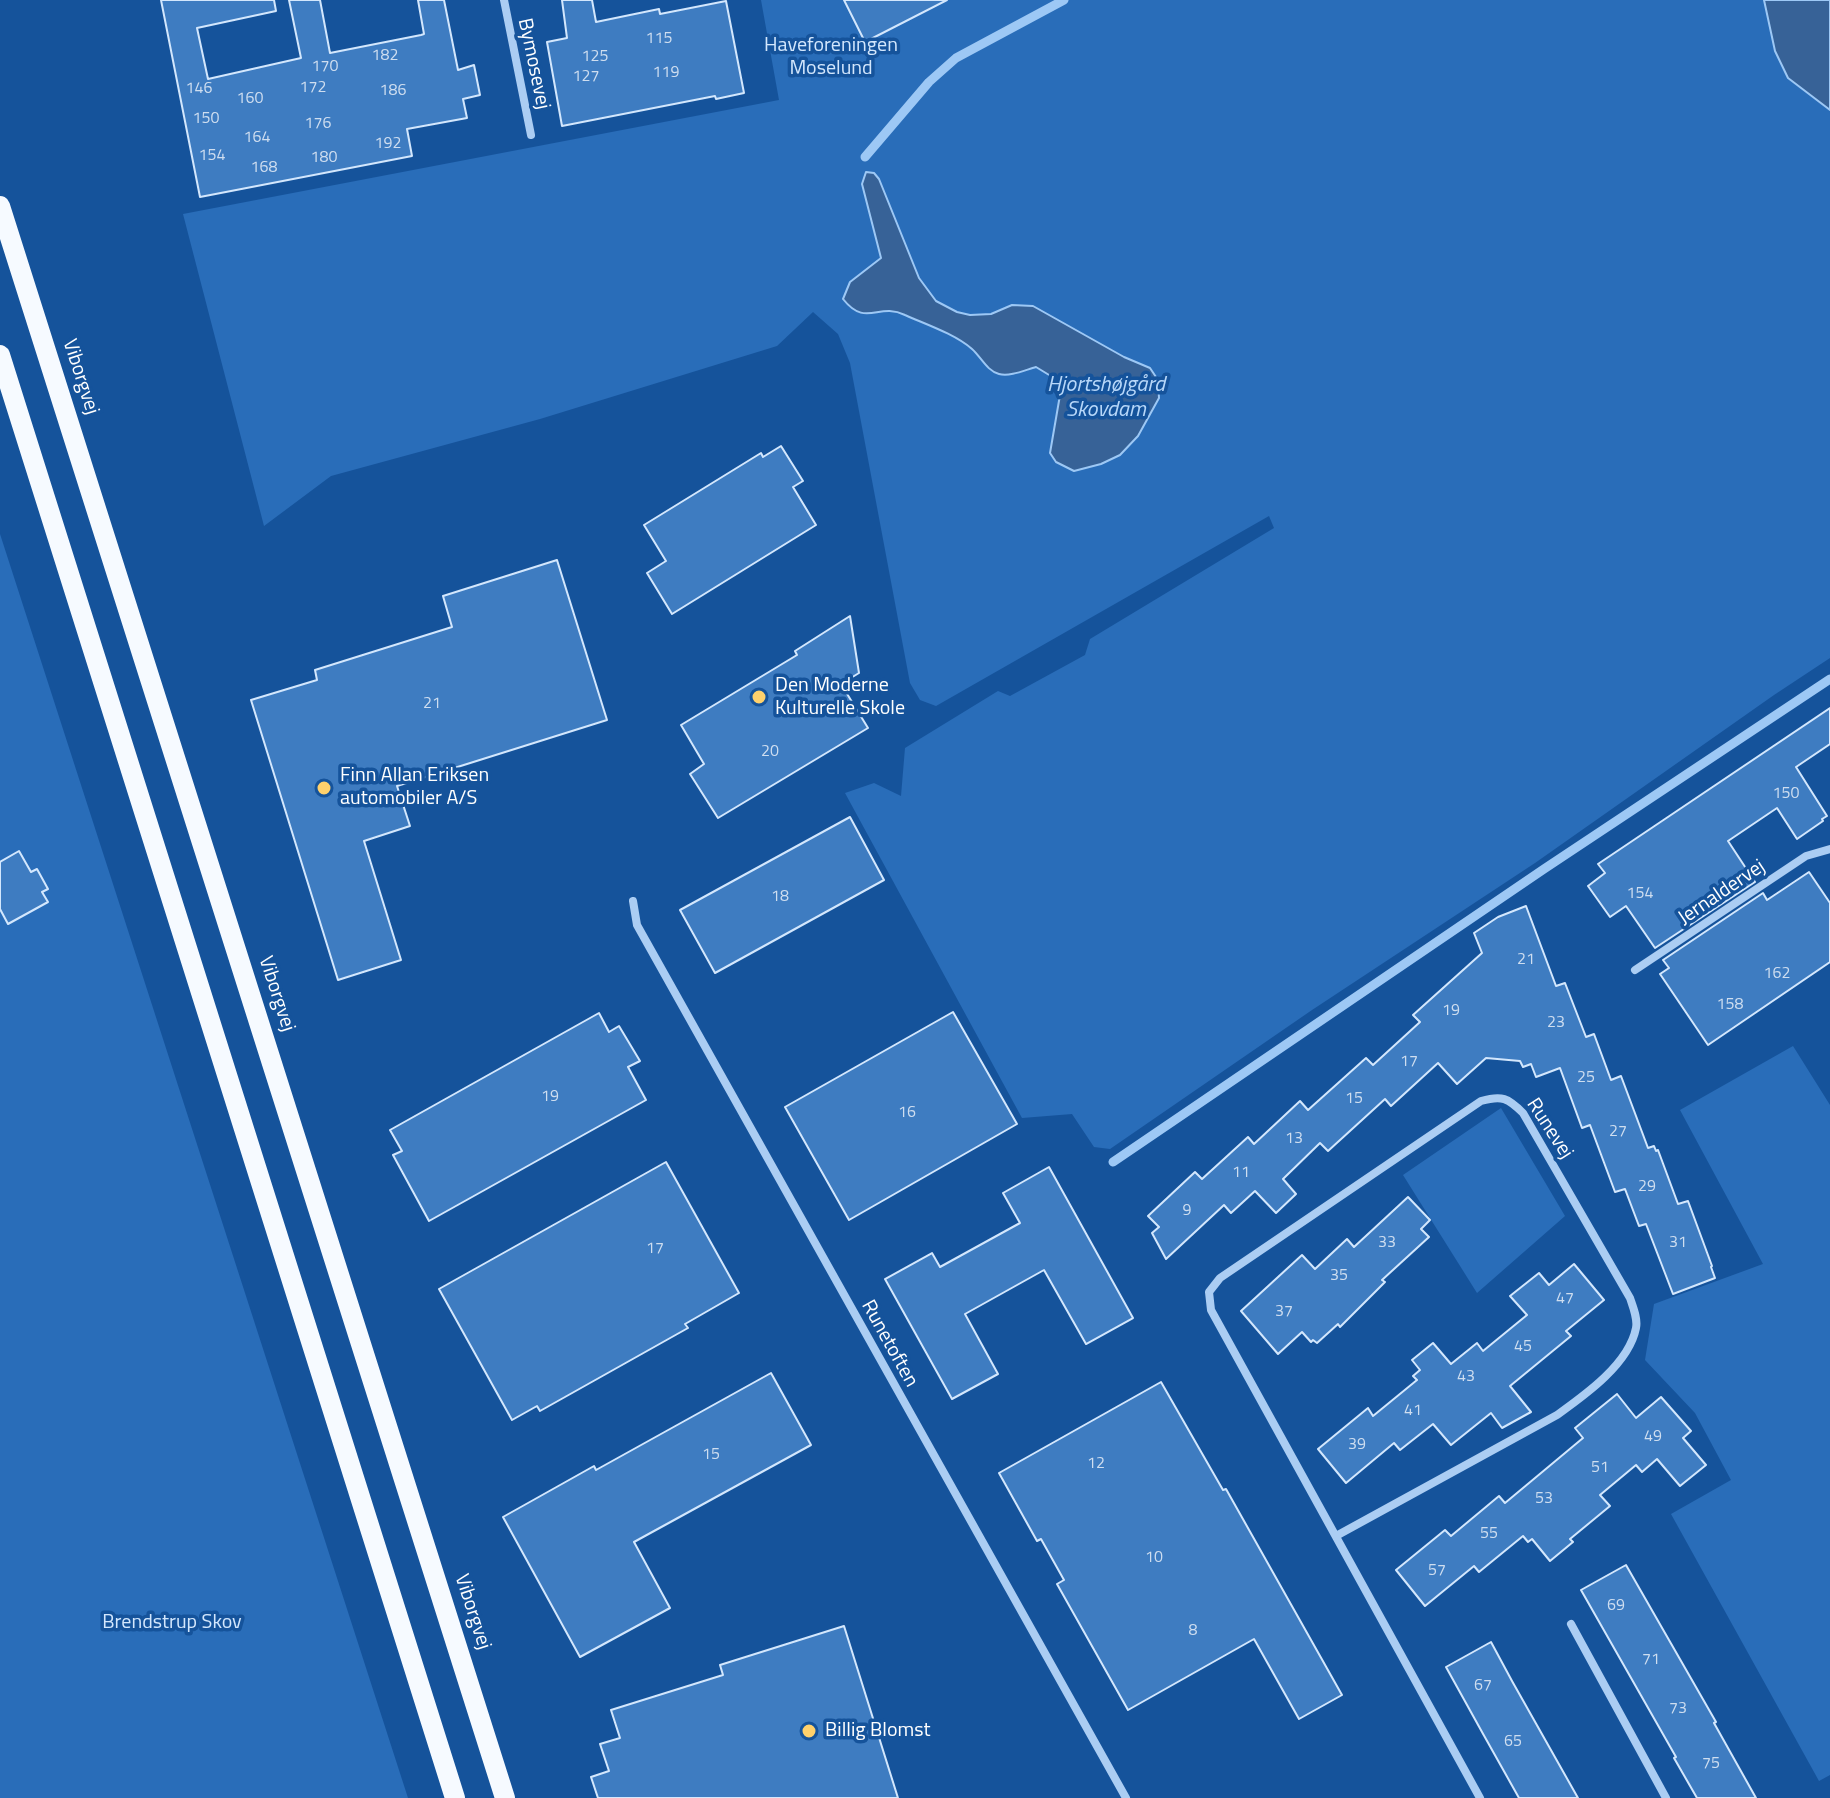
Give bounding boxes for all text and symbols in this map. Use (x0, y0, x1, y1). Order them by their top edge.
street label: Bymosevej (512, 16, 554, 112)
house number: 115 (646, 29, 672, 49)
park label: Haveforeningen Moselund (764, 34, 898, 81)
house number: 182 (372, 46, 398, 66)
house number: 125 (582, 47, 608, 67)
house number: 170 (312, 57, 338, 77)
house number: 119 (653, 63, 679, 83)
house number: 127 (573, 67, 599, 87)
house number: 172 (300, 78, 326, 98)
house number: 146 (186, 79, 212, 99)
house number: 186 (380, 81, 406, 101)
house number: 160 (237, 89, 263, 109)
house number: 150 (193, 109, 219, 129)
house number: 176 (305, 114, 331, 134)
house number: 164 (244, 128, 270, 148)
house number: 192 (375, 134, 401, 154)
house number: 154 (199, 146, 225, 166)
house number: 180 (311, 148, 337, 168)
house number: 168 (251, 158, 277, 178)
street label: Viborgvej (57, 336, 103, 418)
water label: Hjortshøjgård Skovdam (1047, 373, 1165, 424)
place label: Den Moderne Kulturelle Skole (775, 674, 905, 721)
marker: Den Moderne Kulturelle Skole (750, 688, 768, 706)
house number: 21 (423, 694, 441, 714)
house number: 20 (761, 742, 779, 762)
place label: Finn Allan Eriksen automobiler A/S (340, 764, 489, 811)
marker: Finn Allan Eriksen automobiler A/S (315, 779, 333, 797)
house number: 150 (1773, 784, 1799, 804)
street label: Jernaldervej (1674, 855, 1770, 931)
house number: 154 (1627, 884, 1653, 904)
house number: 18 (771, 887, 789, 907)
house number: 21 (1517, 950, 1535, 970)
street label: Viborgvej (253, 953, 299, 1035)
house number: 162 (1764, 964, 1790, 984)
house number: 158 (1717, 995, 1743, 1015)
house number: 19 (1442, 1001, 1460, 1021)
house number: 23 (1547, 1013, 1565, 1033)
house number: 17 (1400, 1052, 1418, 1072)
house number: 25 (1577, 1068, 1595, 1088)
house number: 19 (541, 1087, 559, 1107)
house number: 15 (1345, 1089, 1363, 1109)
street label: Runevej (1521, 1094, 1577, 1164)
house number: 16 (898, 1103, 916, 1123)
house number: 27 (1609, 1122, 1627, 1142)
house number: 13 (1285, 1129, 1303, 1149)
house number: 11 (1232, 1163, 1250, 1183)
house number: 29 (1638, 1177, 1656, 1197)
house number: 9 (1183, 1201, 1191, 1221)
house number: 33 (1378, 1233, 1396, 1253)
house number: 31 (1669, 1233, 1687, 1253)
house number: 17 (646, 1239, 664, 1259)
house number: 35 (1330, 1266, 1348, 1286)
house number: 47 (1556, 1289, 1574, 1309)
street label: Runetoften (855, 1296, 923, 1392)
house number: 37 (1275, 1302, 1293, 1322)
house number: 45 (1514, 1337, 1532, 1357)
house number: 43 (1457, 1367, 1475, 1387)
house number: 41 (1404, 1401, 1422, 1421)
house number: 49 (1644, 1427, 1662, 1447)
house number: 39 (1348, 1435, 1366, 1455)
house number: 15 (702, 1445, 720, 1465)
house number: 12 (1087, 1454, 1105, 1474)
house number: 51 (1591, 1458, 1609, 1478)
house number: 53 (1535, 1489, 1553, 1509)
house number: 55 (1480, 1524, 1498, 1544)
house number: 10 (1145, 1548, 1163, 1568)
house number: 57 (1428, 1561, 1446, 1581)
street label: Viborgvej (449, 1571, 495, 1653)
house number: 69 (1607, 1596, 1625, 1616)
park label: Brendstrup Skov (102, 1611, 242, 1635)
house number: 8 (1189, 1621, 1197, 1641)
house number: 71 (1642, 1650, 1660, 1670)
house number: 67 (1474, 1676, 1492, 1696)
house number: 73 (1669, 1699, 1687, 1719)
place label: Billig Blomst (825, 1719, 931, 1743)
marker: Billig Blomst (800, 1722, 818, 1740)
house number: 65 (1504, 1732, 1522, 1752)
house number: 75 (1702, 1754, 1720, 1774)

